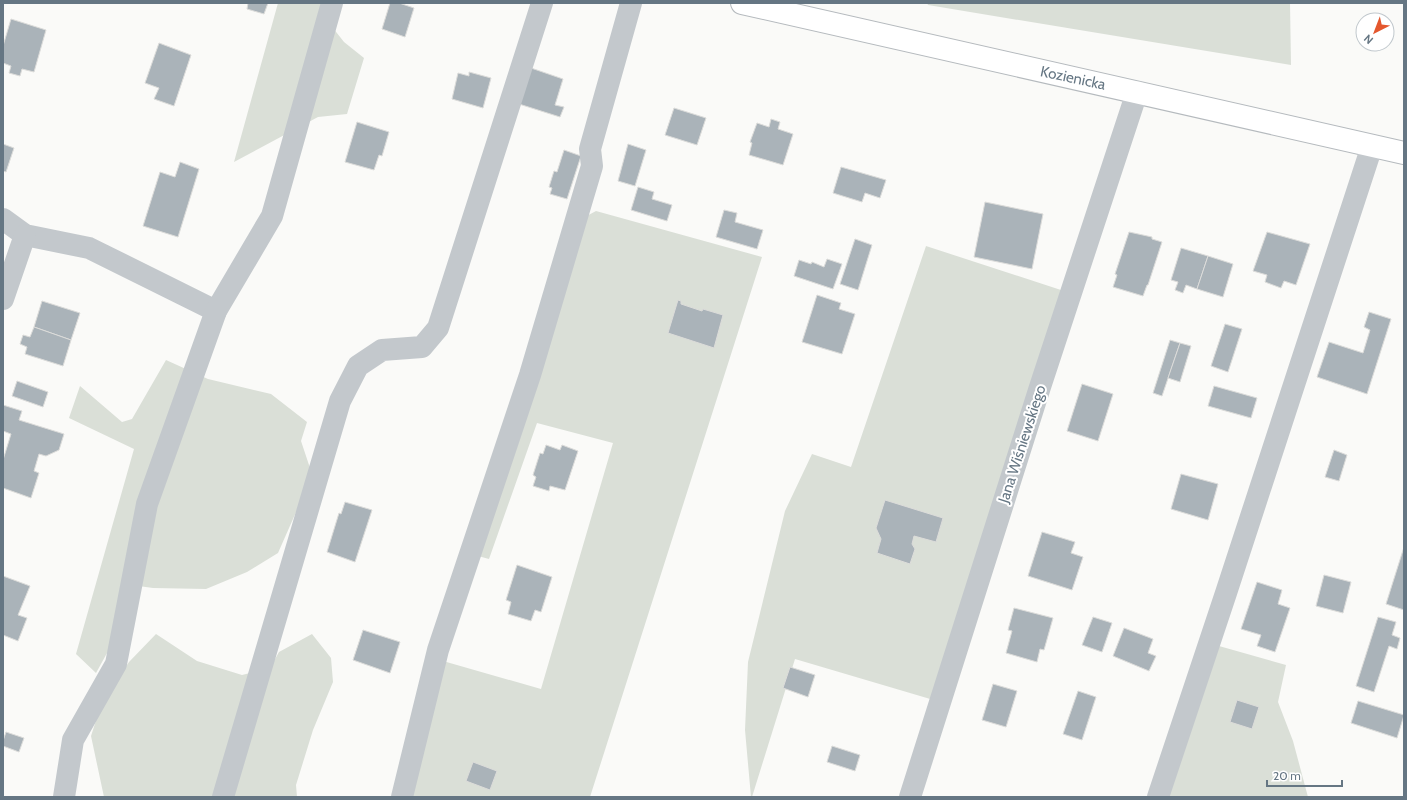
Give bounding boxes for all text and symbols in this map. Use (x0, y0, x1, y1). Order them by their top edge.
north arrow (1355, 12, 1395, 52)
text: N (1361, 32, 1376, 47)
street label: Kozienicka (1039, 62, 1108, 94)
street label: Jana Wiśniewskiego (994, 383, 1050, 506)
scale bar (1267, 762, 1342, 788)
text: 20 m (1273, 768, 1301, 783)

